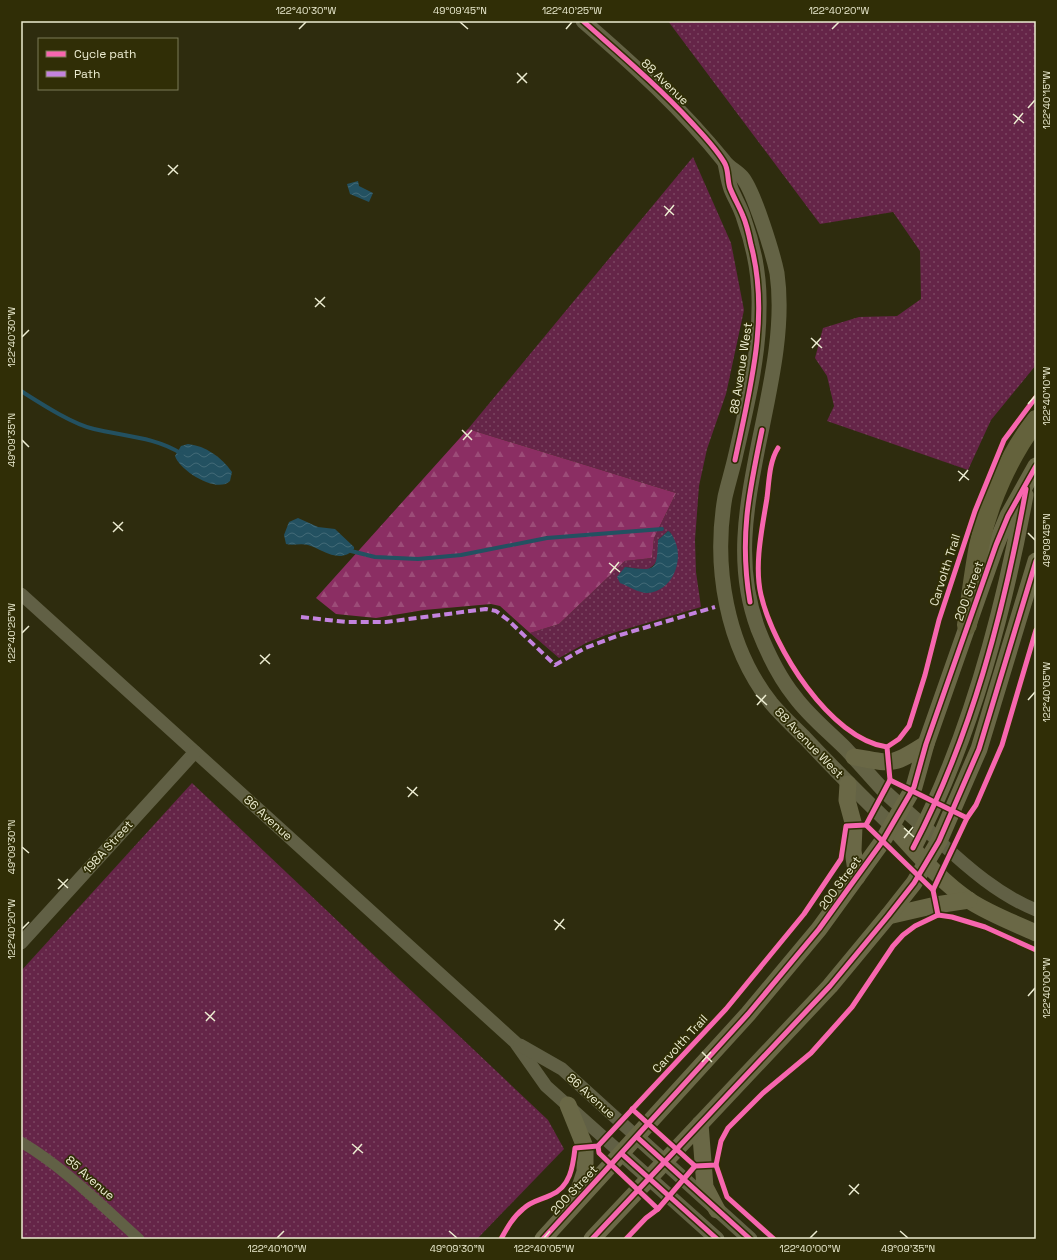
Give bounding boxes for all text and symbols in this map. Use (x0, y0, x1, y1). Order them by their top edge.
text: 122°40'30"W (276, 4, 337, 17)
text: 49°09'45"N (433, 4, 487, 17)
text: 122°40'25"W (542, 4, 602, 17)
text: 122°40'20"W (809, 4, 870, 17)
legend (38, 38, 178, 90)
text: Cycle path (74, 46, 136, 62)
street label: 88 Avenue (638, 55, 692, 109)
text: Path (74, 66, 100, 82)
text: 122°40'15"W (1040, 71, 1053, 129)
text: 122°40'30"W (5, 306, 18, 367)
street label: 88 Avenue West (726, 321, 756, 415)
text: 122°40'10"W (1040, 366, 1053, 425)
text: 49°09'35"N (5, 413, 18, 467)
text: 49°09'45"N (1040, 513, 1053, 567)
street label: Carvolth Trail (926, 532, 964, 608)
street label: 200 Street (951, 559, 987, 623)
text: 122°40'25"W (5, 603, 18, 663)
text: 122°40'05"W (1040, 661, 1053, 722)
street label: 88 Avenue West (771, 704, 847, 782)
street label: 86 Avenue (240, 792, 296, 844)
street label: 198A Street (80, 817, 136, 877)
text: 49°09'30"N (5, 820, 18, 874)
street label: 200 Street (815, 853, 865, 913)
text: 122°40'20"W (5, 898, 18, 959)
text: 122°40'00"W (1040, 957, 1053, 1019)
street label: Carvolth Trail (649, 1011, 711, 1077)
street label: 86 Avenue (563, 1070, 619, 1122)
street label: 85 Avenue (62, 1152, 118, 1204)
street label: 200 Street (547, 1162, 601, 1218)
text: 122°40'10"W (248, 1242, 307, 1255)
text: 49°09'30"N (430, 1242, 484, 1255)
text: 122°40'05"W (514, 1242, 575, 1255)
text: 122°40'00"W (779, 1242, 841, 1255)
text: 49°09'35"N (881, 1242, 935, 1255)

